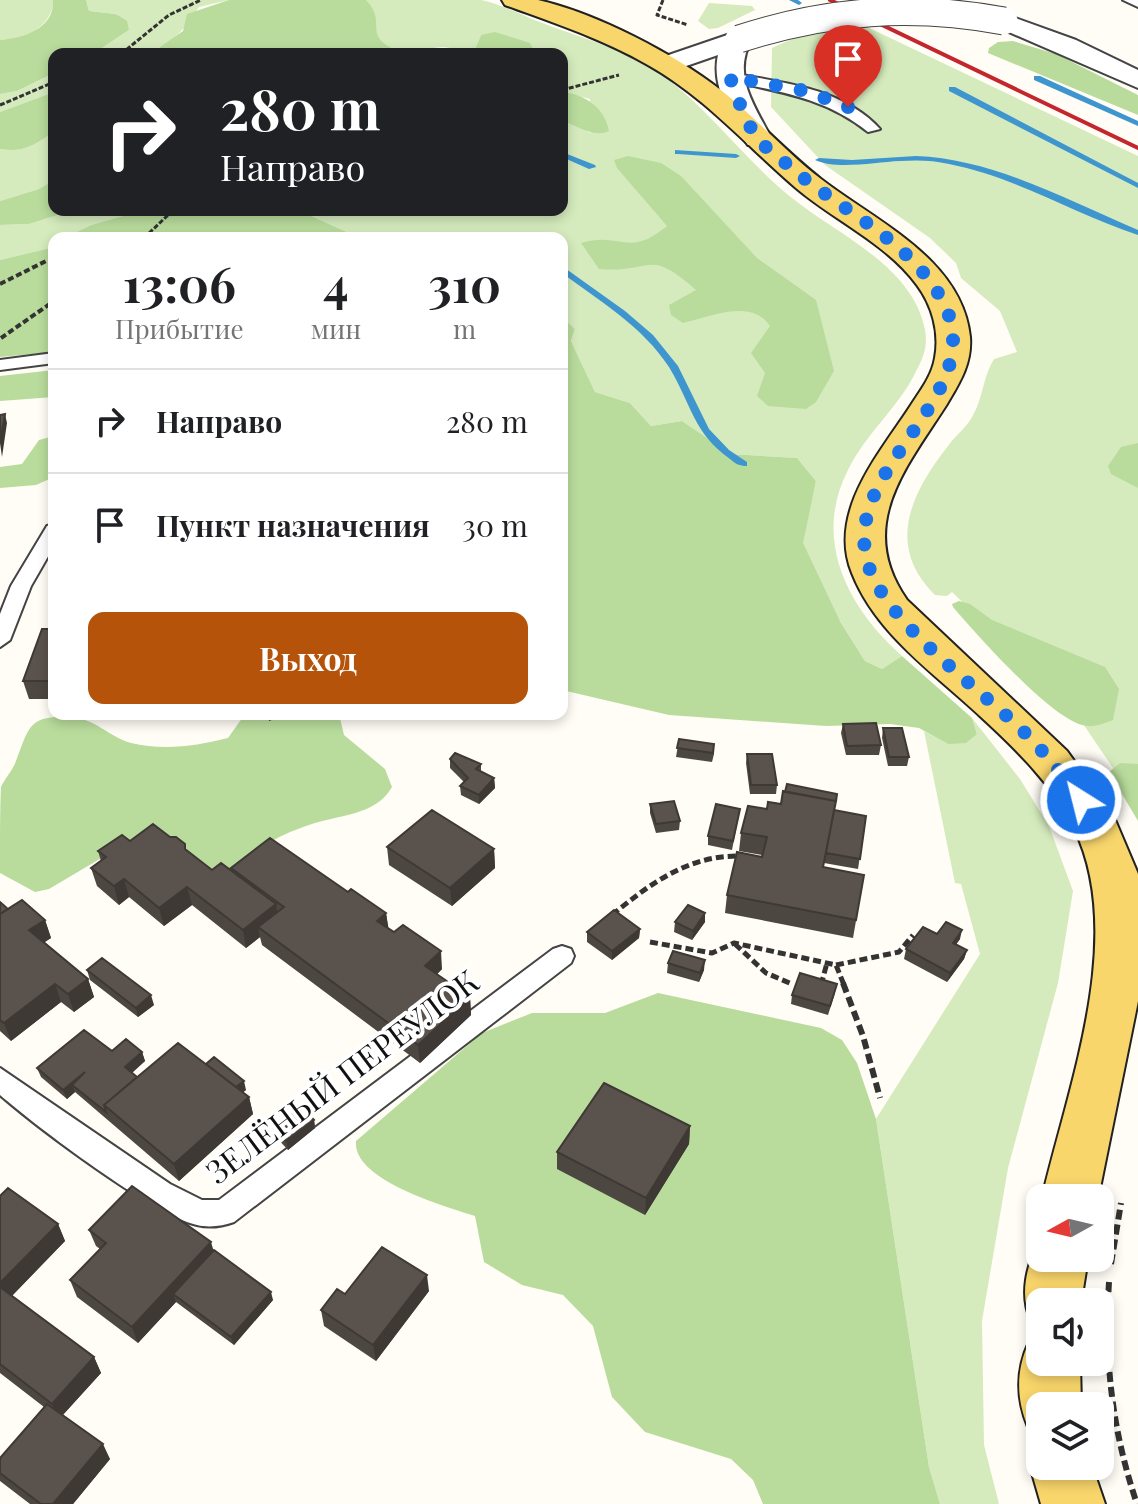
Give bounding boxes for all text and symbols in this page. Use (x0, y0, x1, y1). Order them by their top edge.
pin (814, 25, 882, 107)
icon: arrive (826, 37, 870, 81)
text: 280 m (220, 70, 381, 145)
icon: right (88, 80, 192, 184)
text: Направо (220, 142, 365, 190)
text: 13:06 (123, 251, 236, 315)
text: 4 (323, 251, 349, 315)
text: 310 (428, 251, 501, 315)
text: Прибытие (115, 311, 244, 346)
text: мин (311, 311, 361, 346)
text: m (453, 311, 476, 346)
icon: right (88, 399, 132, 443)
text: Направо (156, 401, 282, 441)
text: 280 m (446, 401, 528, 441)
icon: arrive (88, 503, 132, 547)
text: Пункт назначения (156, 505, 430, 545)
text: 30 m (462, 505, 528, 545)
button: Выход (88, 612, 528, 704)
position arrow (1039, 758, 1123, 842)
street label: ЗЕЛЁНЫЙ ПЕРЕУЛОК (196, 958, 487, 1192)
north arrow (1026, 1184, 1114, 1272)
map controls (1026, 1184, 1114, 1480)
button: sound (1026, 1288, 1114, 1376)
button: layers (1026, 1392, 1114, 1480)

